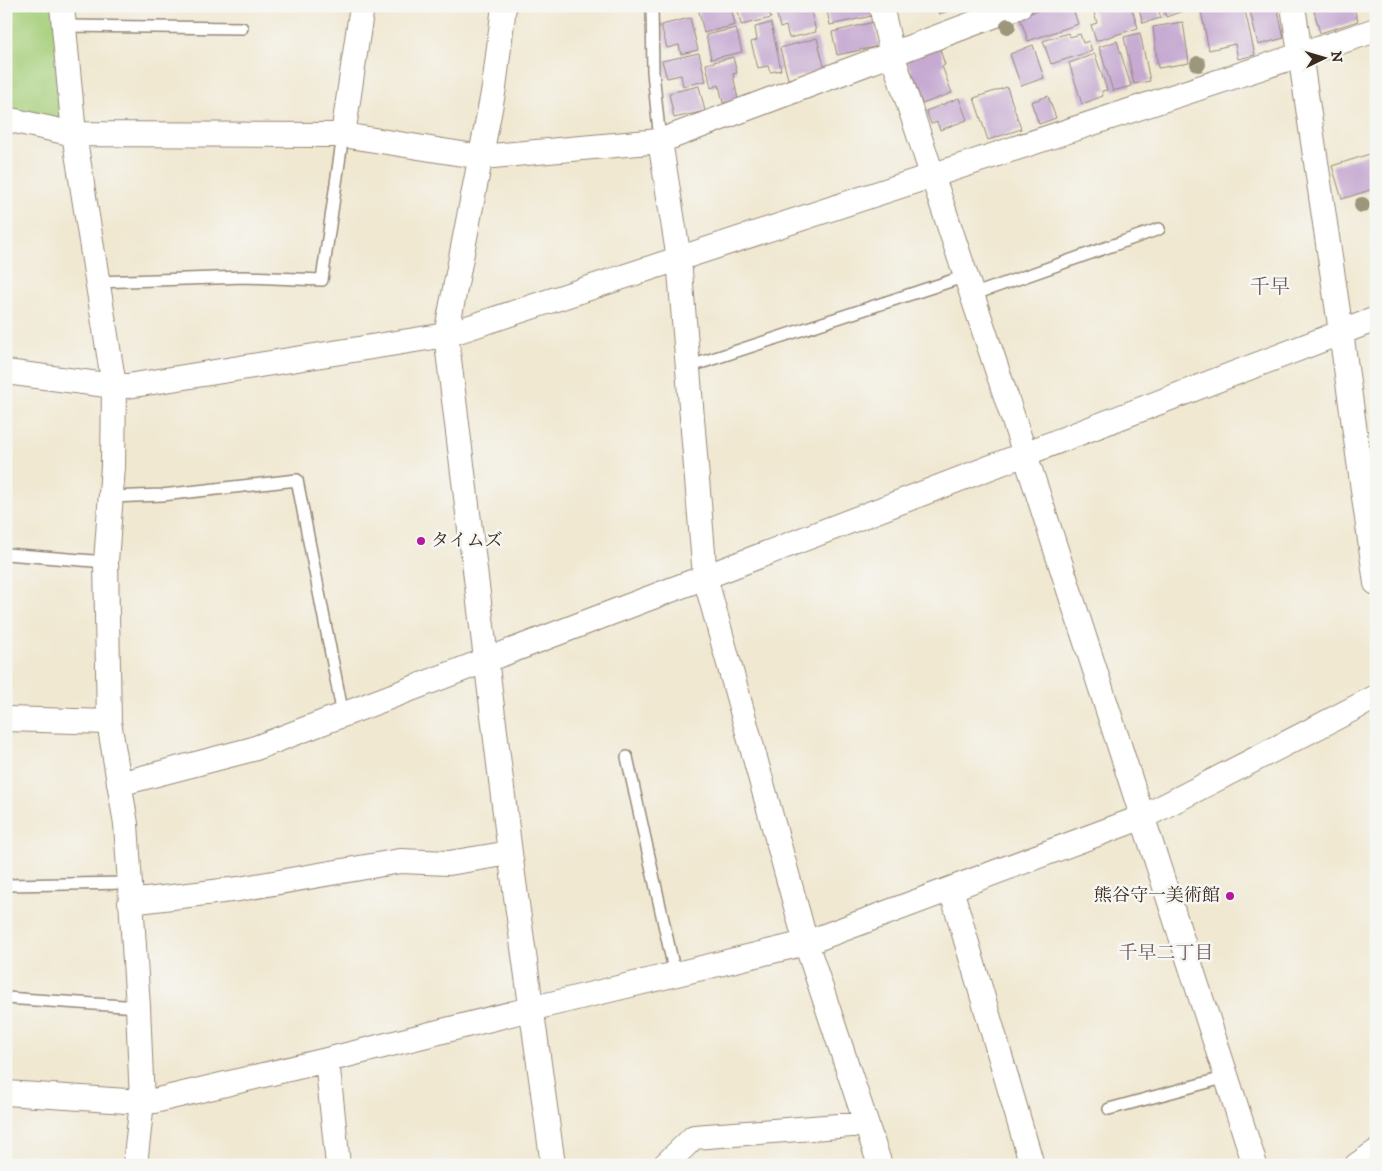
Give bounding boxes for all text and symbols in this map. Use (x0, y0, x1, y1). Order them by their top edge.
north arrow (1300, 32, 1350, 82)
text: N (1326, 50, 1345, 64)
district label: 千早 (1250, 275, 1290, 300)
place label: タイムズ (431, 530, 503, 552)
marker: タイムズ (415, 535, 427, 547)
place label: 熊谷守一美術館 (1094, 885, 1220, 907)
marker: 熊谷守一美術館 (1224, 890, 1236, 902)
district label: 千早二丁目 (1118, 942, 1214, 965)

